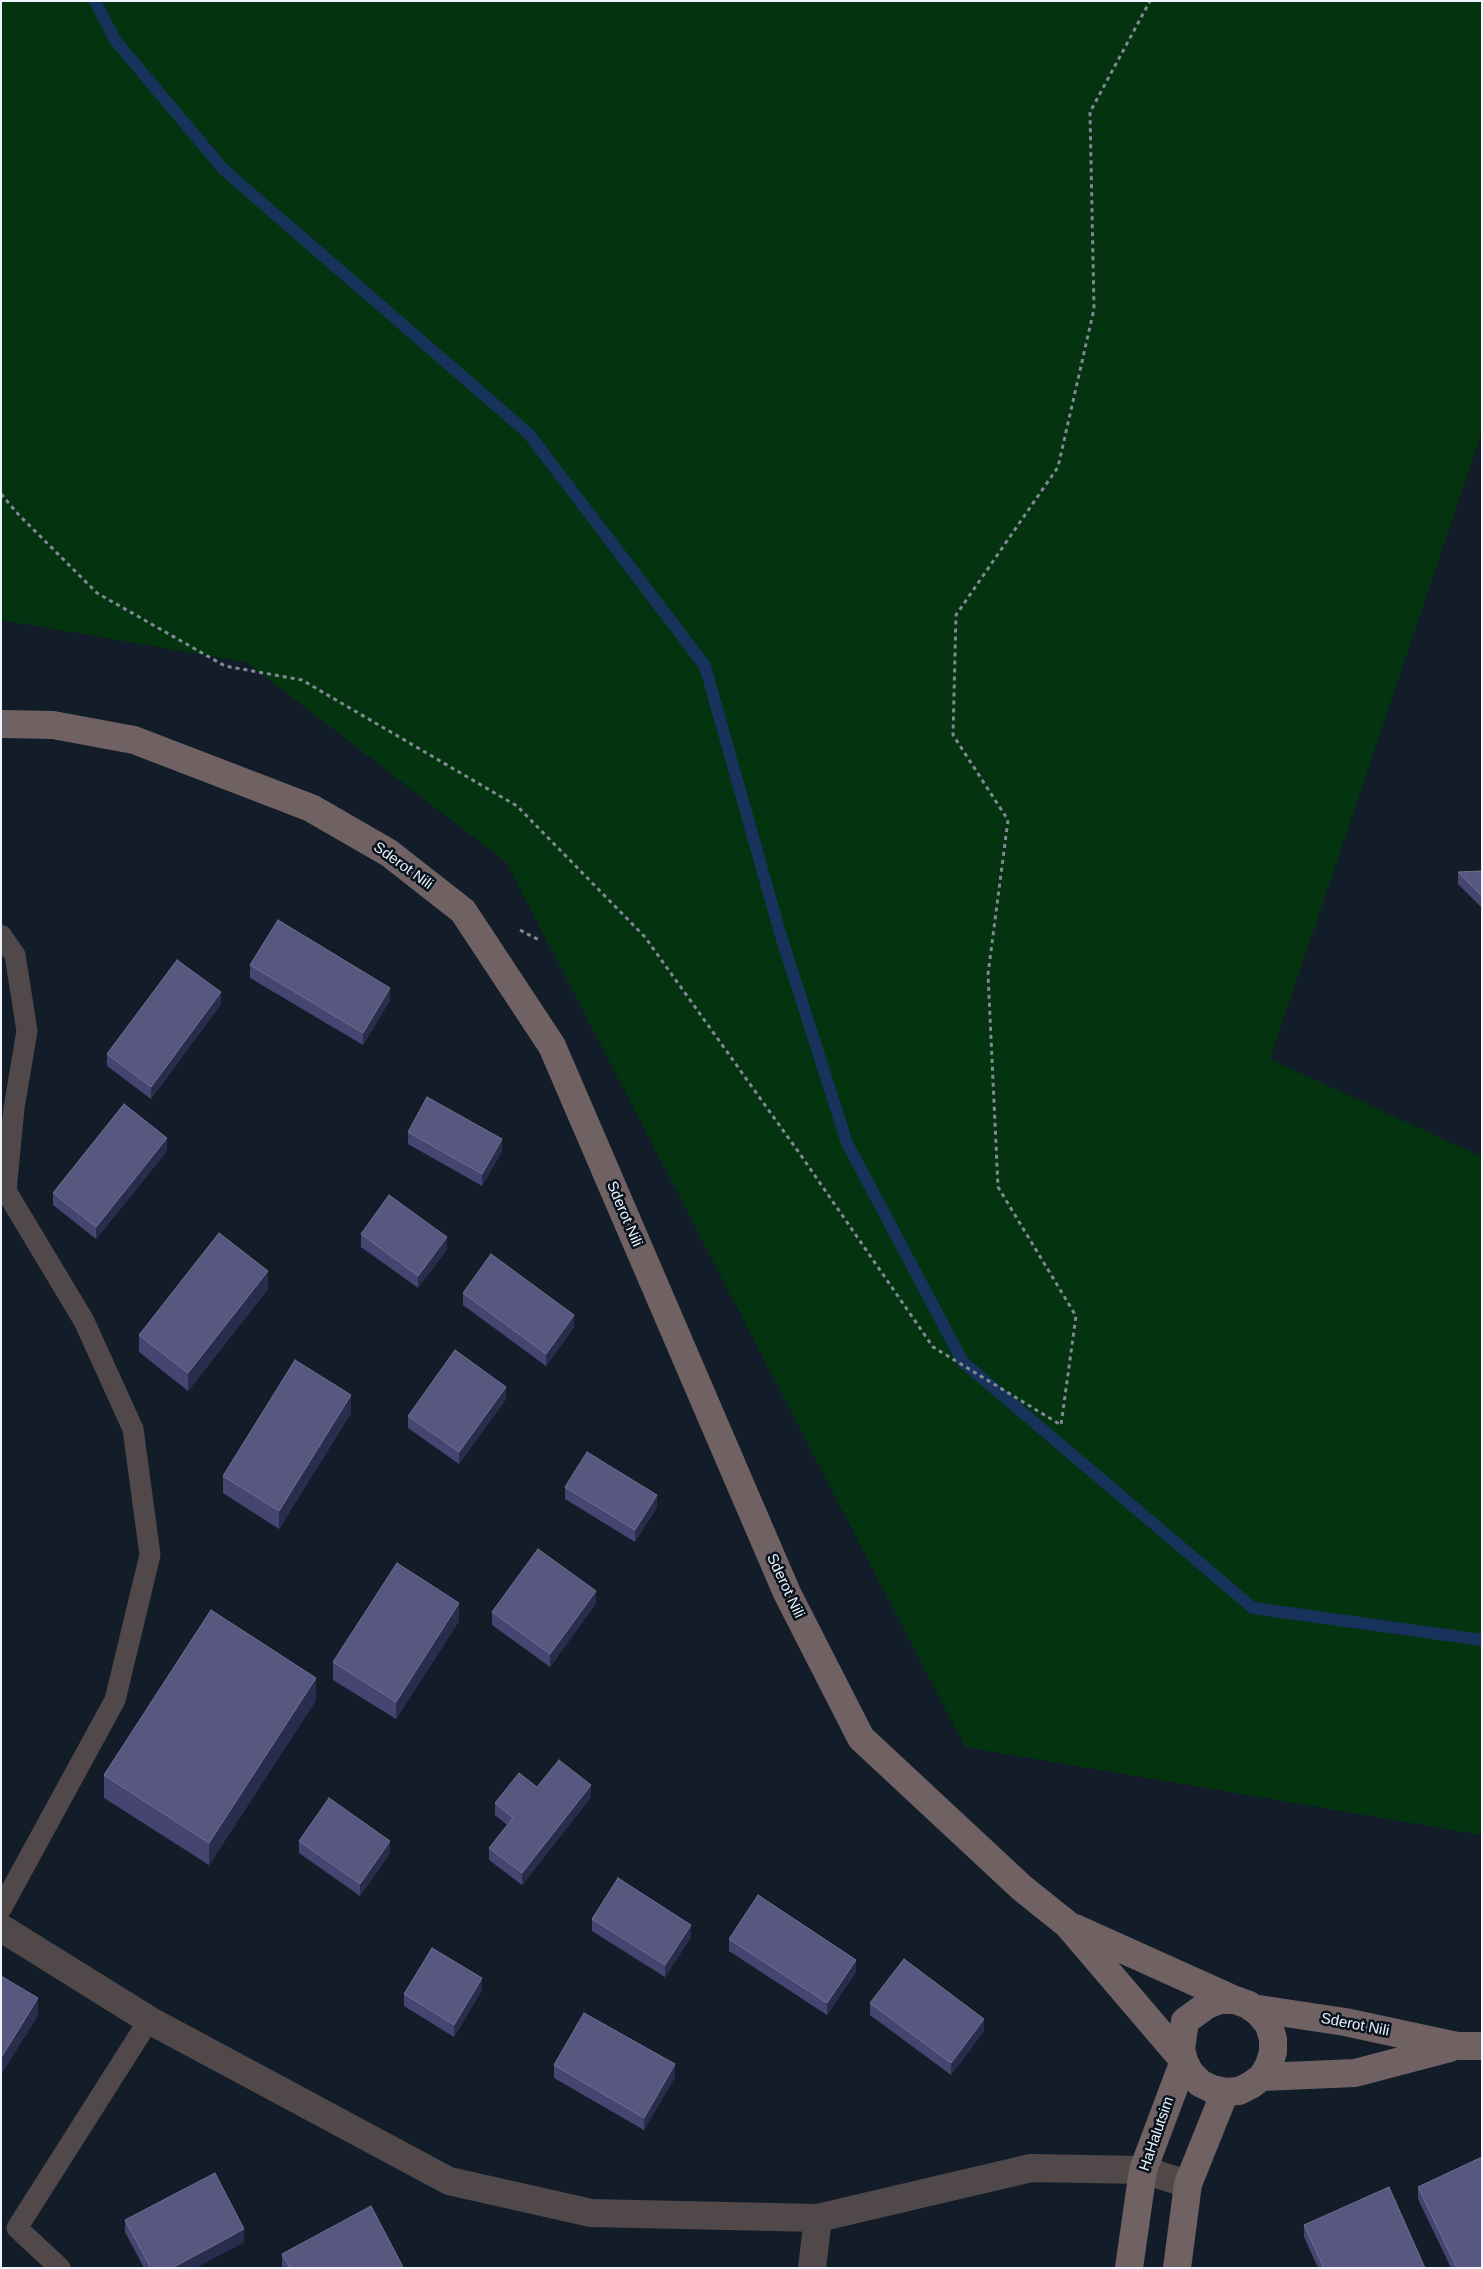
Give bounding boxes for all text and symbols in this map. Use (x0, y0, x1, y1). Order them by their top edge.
street label: Sderot Nili (370, 838, 436, 894)
street label: Sderot Nili (602, 1179, 646, 1249)
street label: Sderot Nili (762, 1551, 808, 1621)
street label: Sderot Nili (1319, 2010, 1391, 2040)
street label: HaHalutsim (1136, 2094, 1178, 2174)

